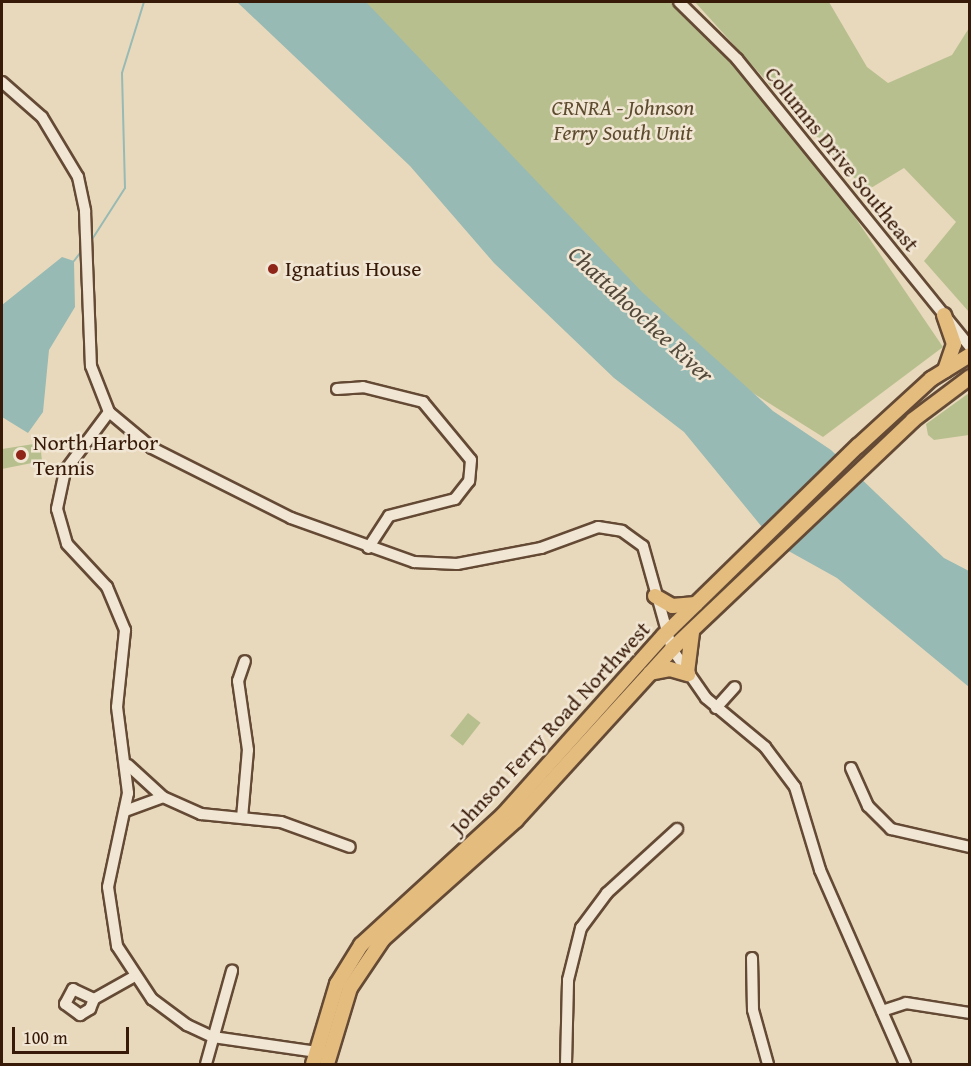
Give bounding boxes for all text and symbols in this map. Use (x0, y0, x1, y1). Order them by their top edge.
street label: Columns Drive Southeast (759, 61, 925, 257)
park label: CRNRA - Johnson Ferry South Unit (552, 94, 694, 146)
water label: Chattahoochee River (562, 239, 720, 389)
place label: Ignatius House (285, 256, 422, 282)
marker: Ignatius House (266, 262, 280, 276)
place label: North Harbor Tennis (33, 429, 158, 481)
marker: North Harbor Tennis (14, 448, 28, 462)
street label: Johnson Ferry Road Northwest (444, 616, 656, 840)
scale bar (15, 1015, 132, 1053)
text: 100 m (23, 1024, 68, 1051)

